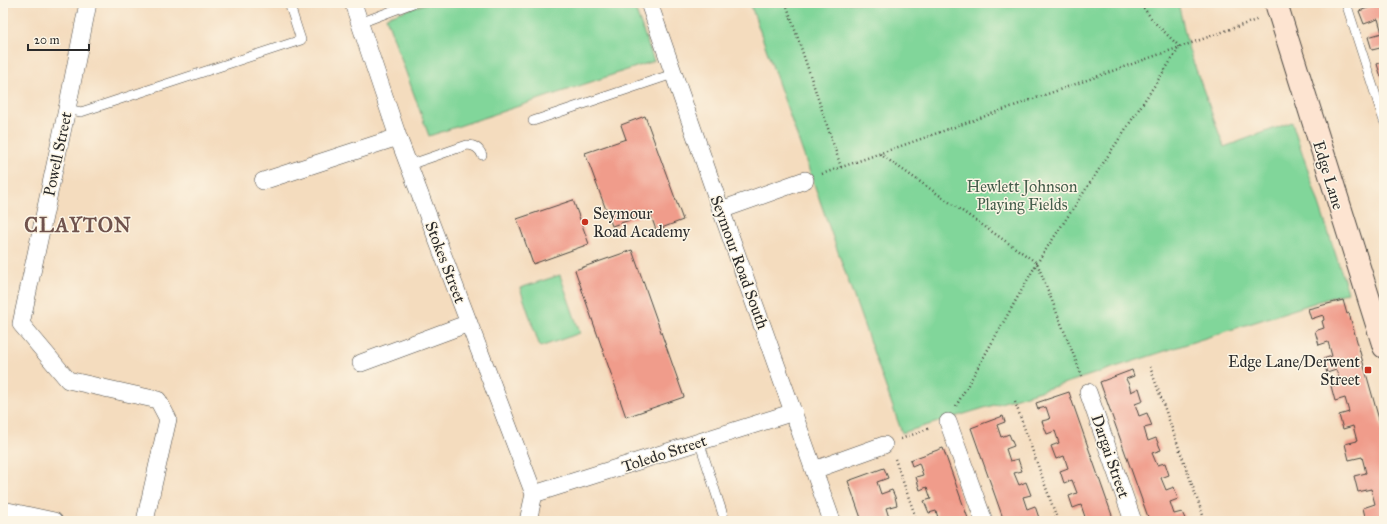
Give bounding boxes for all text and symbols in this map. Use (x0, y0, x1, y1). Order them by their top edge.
scale bar (28, 26, 89, 52)
text: 20 m (34, 33, 60, 47)
street label: Powell Street (39, 110, 76, 198)
street label: Edge Lane (1308, 138, 1348, 212)
park label: Hewlett Johnson Playing Fields (967, 177, 1078, 215)
street label: Seymour Road South (707, 193, 773, 332)
place label: Seymour Road Academy (593, 204, 691, 241)
district label: CLAYTON (24, 213, 132, 237)
marker: Seymour Road Academy (580, 217, 590, 227)
street label: Stokes Street (421, 219, 470, 306)
place label: Edge Lane/Derwent Street (1228, 352, 1360, 389)
marker: Edge Lane/Derwent Street (1363, 365, 1373, 375)
street label: Dargai Street (1086, 412, 1134, 501)
street label: Toledo Street (619, 431, 709, 476)

